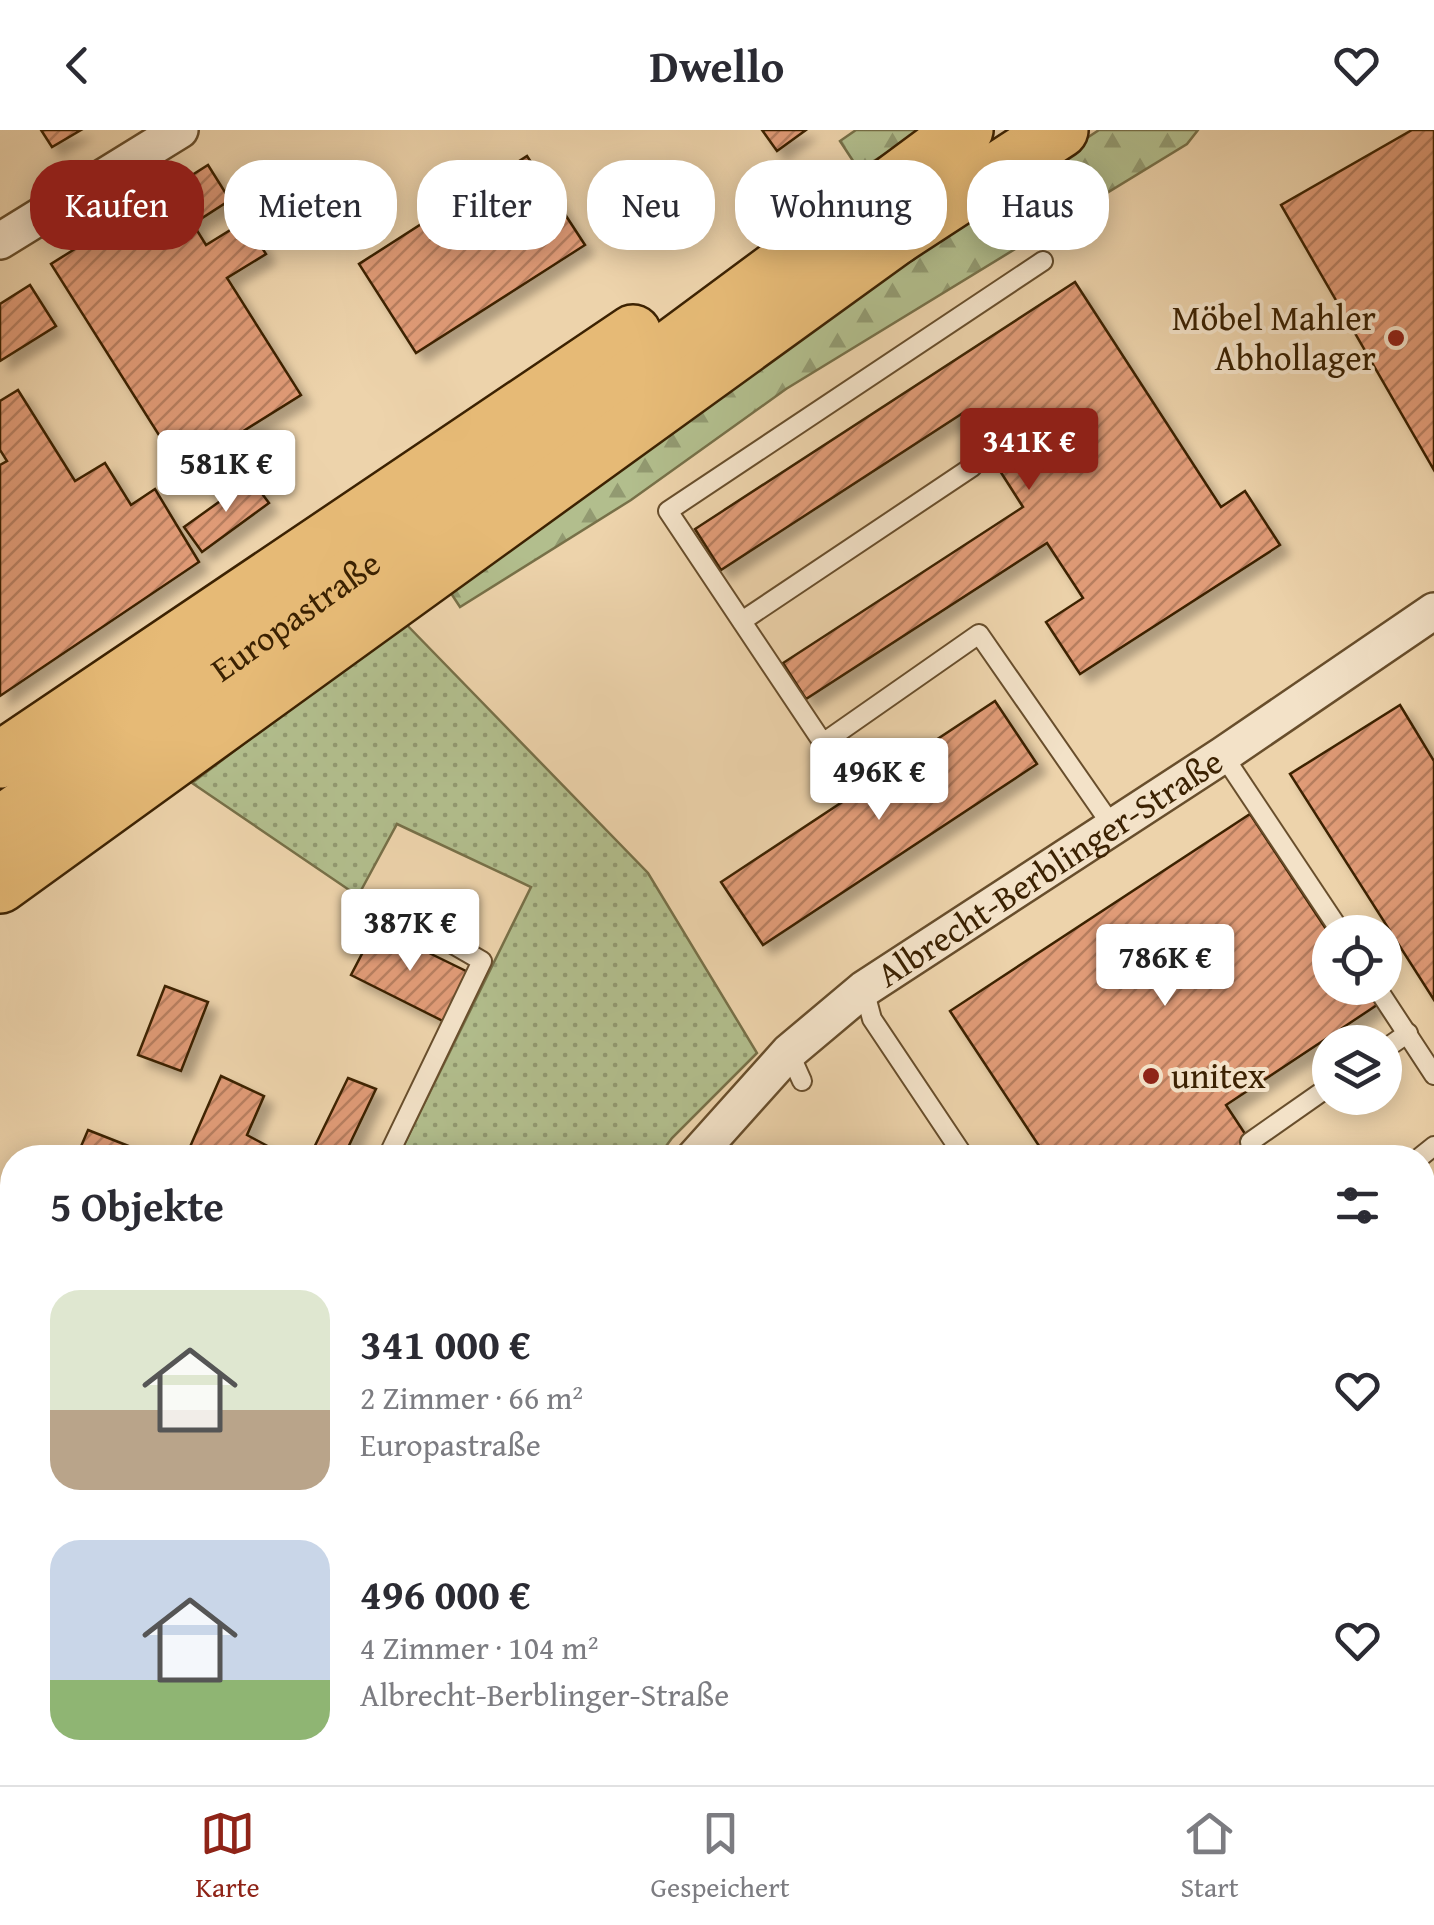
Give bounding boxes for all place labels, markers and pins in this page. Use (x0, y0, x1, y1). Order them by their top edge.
place label: Möbel Mahler Abhollager (1172, 292, 1376, 383)
marker: Möbel Mahler Abhollager (1385, 327, 1407, 349)
pin: 341K € (948, 408, 1110, 493)
pin: 581K € (145, 430, 307, 515)
pin: 496K € (798, 738, 960, 823)
pin: 387K € (329, 889, 491, 974)
pin: 786K € (1084, 924, 1246, 1009)
place label: unitex (1171, 1050, 1266, 1101)
marker: unitex (1140, 1065, 1162, 1087)

